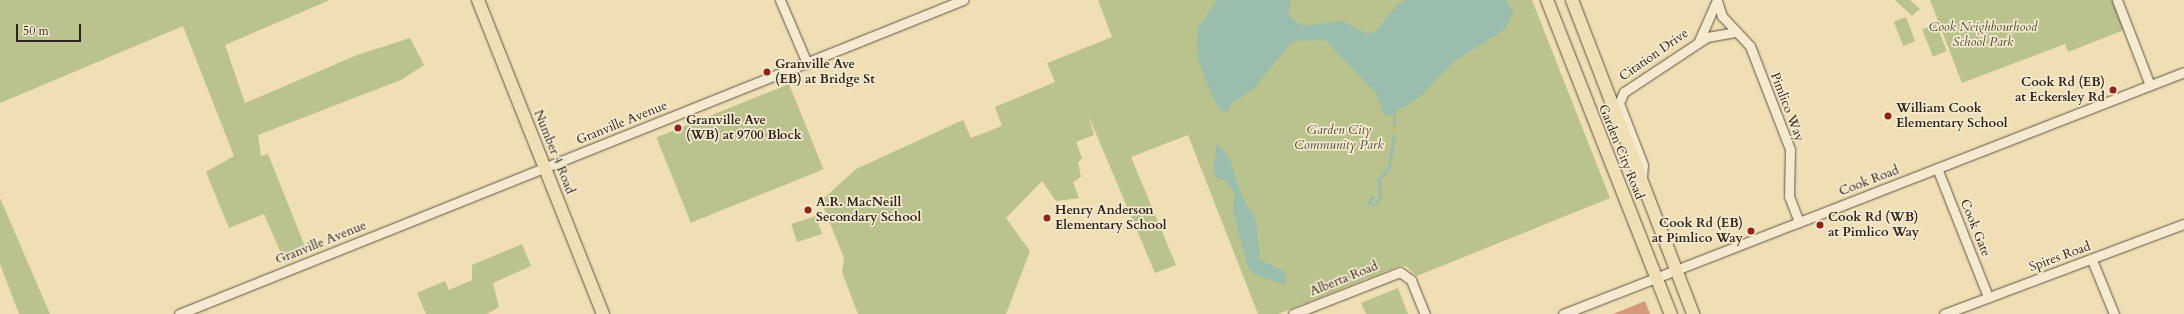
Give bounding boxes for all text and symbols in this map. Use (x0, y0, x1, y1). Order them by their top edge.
scale bar (18, 16, 83, 42)
park label: Cook Neighbourhood School Park (1929, 20, 2037, 51)
text: 50 m (23, 23, 49, 39)
street label: Citation Drive (1617, 26, 1691, 84)
place label: Granville Ave (EB) at Bridge St (775, 57, 875, 88)
marker: Granville Ave (EB) at Bridge St (762, 67, 772, 77)
street label: Pimlico Way (1767, 70, 1807, 144)
place label: Cook Rd (EB) at Eckersley Rd (2015, 75, 2105, 106)
marker: Cook Rd (EB) at Eckersley Rd (2108, 85, 2118, 95)
street label: Granville Avenue (574, 98, 670, 148)
place label: William Cook Elementary School (1896, 101, 2008, 132)
street label: Garden City Road (1595, 102, 1647, 202)
street label: Number 4 Road (530, 108, 578, 196)
marker: William Cook Elementary School (1883, 111, 1893, 121)
place label: Granville Ave (WB) at 9700 Block (686, 113, 802, 144)
marker: Granville Ave (WB) at 9700 Block (673, 123, 683, 133)
park label: Garden City Community Park (1294, 123, 1384, 154)
street label: Cook Road (1837, 162, 1901, 200)
place label: A.R. MacNeill Secondary School (816, 195, 921, 226)
street label: Cook Gate (1956, 197, 1994, 259)
place label: Henry Anderson Elementary School (1055, 203, 1167, 234)
marker: A.R. MacNeill Secondary School (803, 205, 813, 215)
place label: Cook Rd (WB) at Pimlico Way (1828, 210, 1919, 241)
marker: Henry Anderson Elementary School (1042, 213, 1052, 223)
place label: Cook Rd (EB) at Pimlico Way (1652, 216, 1743, 247)
street label: Granville Avenue (273, 218, 369, 268)
marker: Cook Rd (WB) at Pimlico Way (1815, 220, 1825, 230)
marker: Cook Rd (EB) at Pimlico Way (1746, 226, 1756, 236)
street label: Spires Road (2027, 239, 2093, 275)
street label: Alberta Road (1308, 258, 1380, 300)

